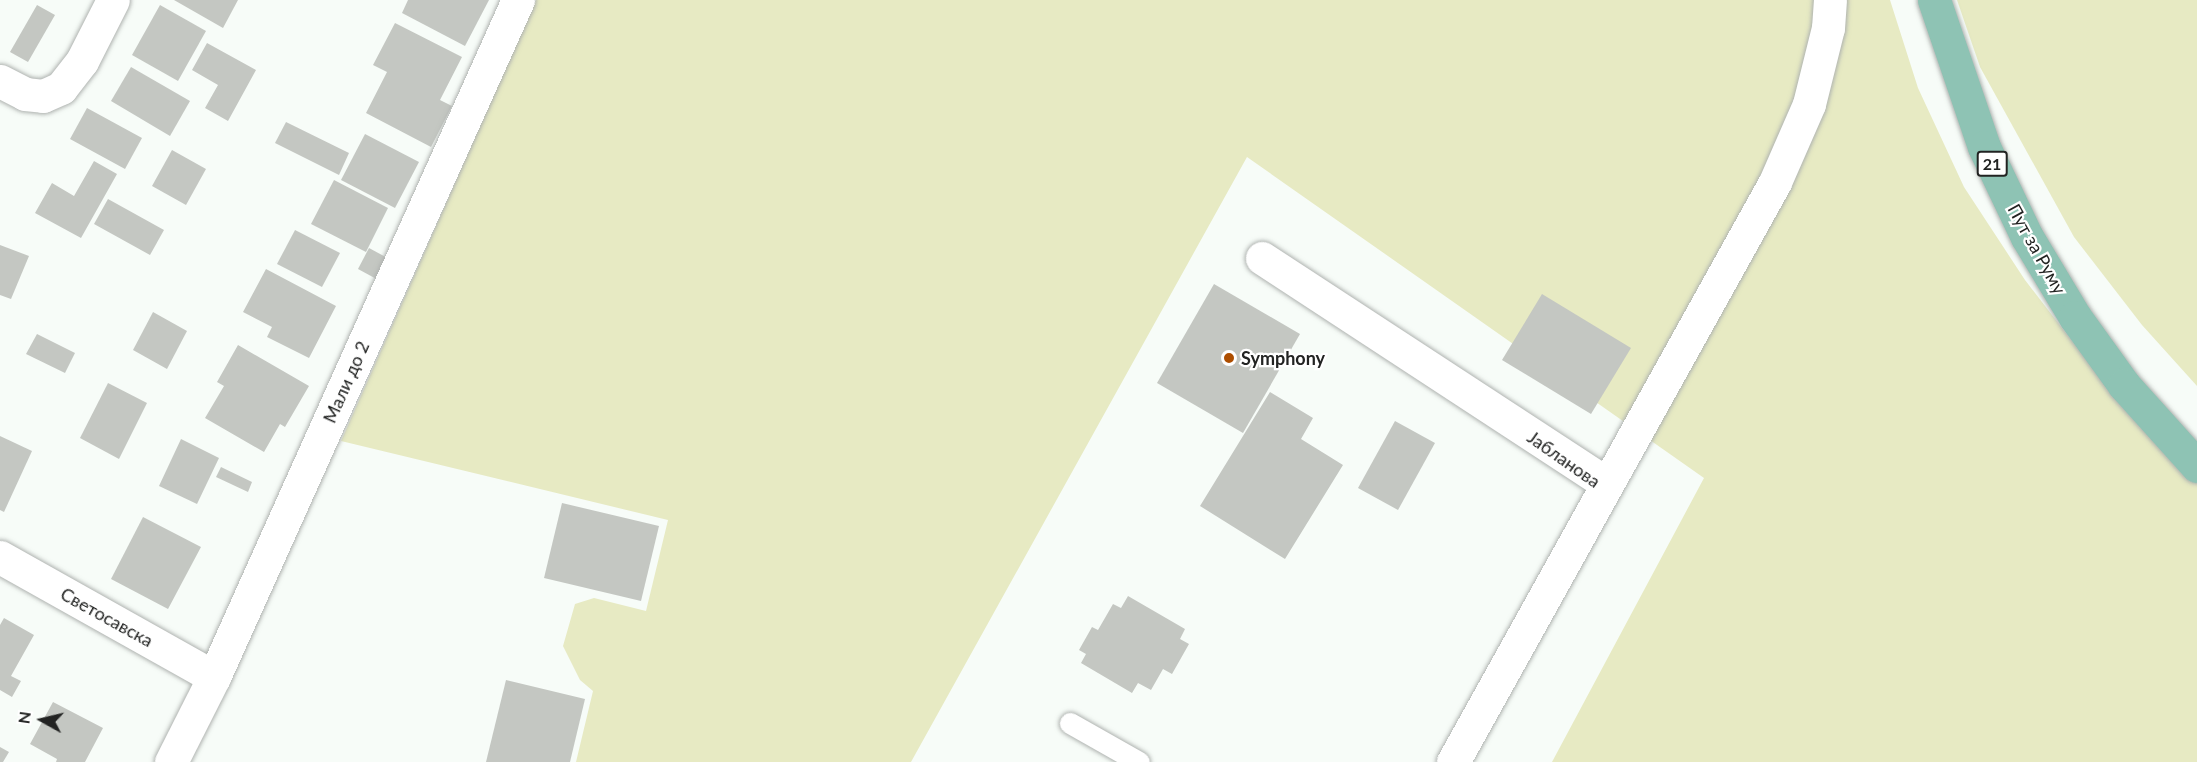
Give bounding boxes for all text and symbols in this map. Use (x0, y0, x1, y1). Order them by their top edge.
road number: 21 (1976, 151, 2008, 177)
street label: Пут за Руму (2003, 200, 2071, 298)
street label: Мали до 2 (318, 338, 374, 426)
place label: Symphony (1241, 347, 1325, 369)
marker: Symphony (1222, 351, 1236, 365)
street label: Јабланова (1523, 426, 1605, 492)
street label: Светосавска (57, 583, 157, 651)
north arrow (12, 690, 72, 750)
text: N (13, 710, 34, 725)

